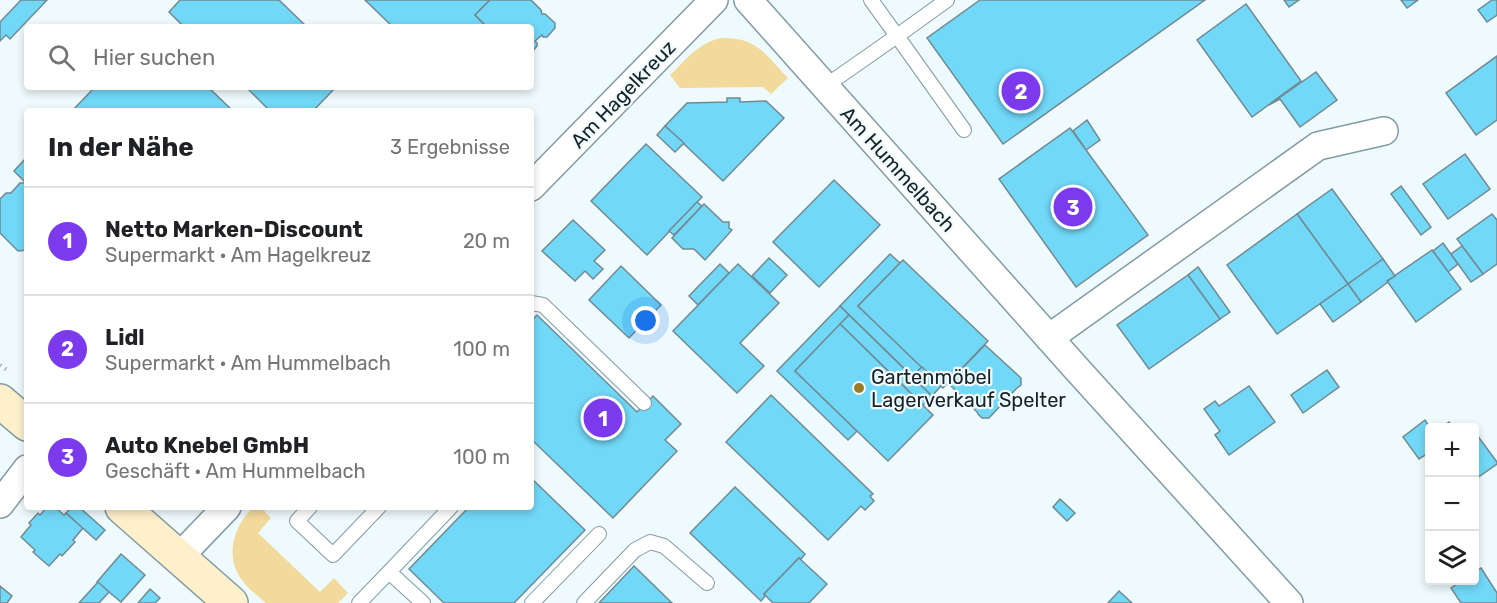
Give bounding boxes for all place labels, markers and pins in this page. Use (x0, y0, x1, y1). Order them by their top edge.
pin: 2 (1002, 68, 1040, 113)
pin: 3 (1054, 184, 1092, 230)
place label: Gartenmöbel Lagerverkauf Spelter (871, 365, 1066, 412)
marker: Gartenmöbel Lagerverkauf Spelter (852, 381, 866, 395)
pin: 1 (584, 396, 622, 440)

